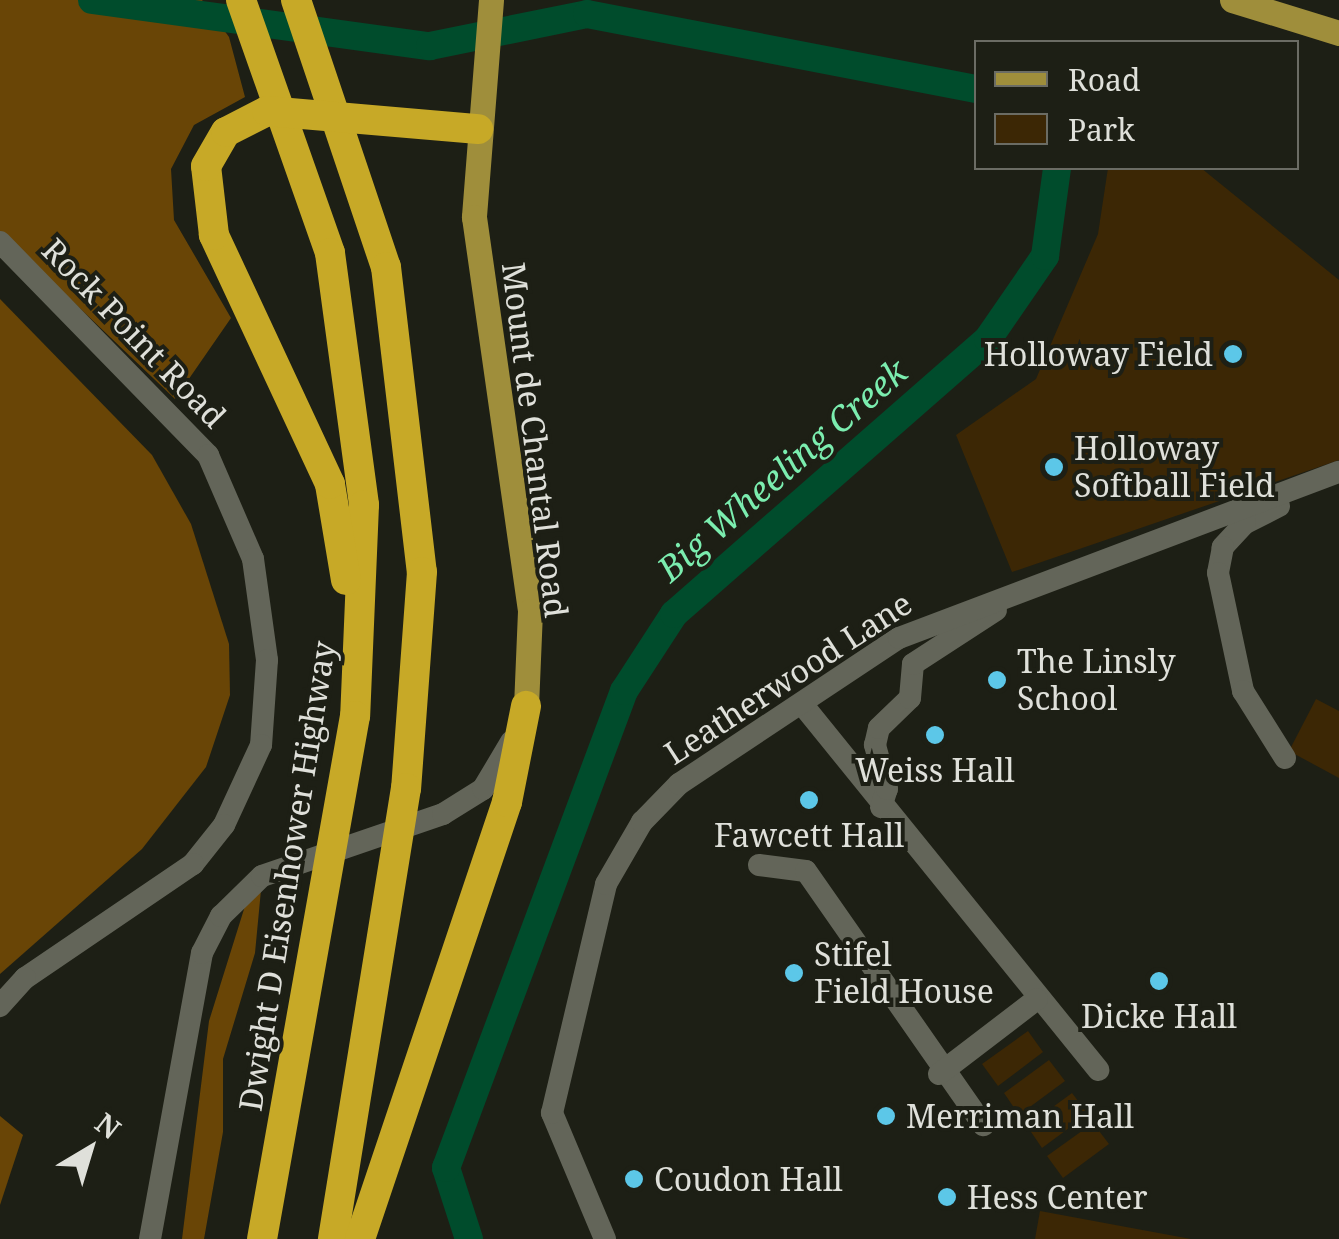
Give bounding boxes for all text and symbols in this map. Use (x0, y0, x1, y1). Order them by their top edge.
legend (974, 40, 1299, 170)
text: Road (1068, 59, 1140, 100)
text: Park (1068, 109, 1135, 150)
street label: Rock Point Road (34, 231, 234, 435)
street label: Mount de Chantal Road (494, 260, 576, 620)
place label: Holloway Field (984, 335, 1213, 373)
marker: Holloway Field (1222, 343, 1244, 365)
water label: Big Wheeling Creek (649, 350, 915, 590)
place label: Holloway Softball Field (1074, 430, 1275, 505)
marker: Holloway Softball Field (1043, 456, 1065, 478)
street label: Leatherwood Lane (657, 584, 919, 772)
street label: Dwight D Eisenhower Highway (231, 638, 343, 1114)
place label: The Linsly School (1017, 643, 1176, 718)
marker: The Linsly School (986, 669, 1008, 691)
marker: Weiss Hall (924, 724, 946, 746)
place label: Weiss Hall (855, 751, 1015, 789)
marker: Fawcett Hall (798, 789, 820, 811)
place label: Fawcett Hall (714, 816, 904, 854)
place label: Stifel Field House (814, 936, 994, 1011)
marker: Stifel Field House (783, 962, 805, 984)
marker: Dicke Hall (1148, 970, 1170, 992)
place label: Dicke Hall (1081, 997, 1237, 1035)
place label: Merriman Hall (906, 1097, 1134, 1135)
north arrow (40, 1099, 140, 1199)
text: N (88, 1104, 129, 1147)
marker: Merriman Hall (875, 1105, 897, 1127)
place label: Coudon Hall (654, 1160, 843, 1198)
marker: Coudon Hall (623, 1168, 645, 1190)
place label: Hess Center (967, 1178, 1148, 1216)
marker: Hess Center (936, 1186, 958, 1208)

